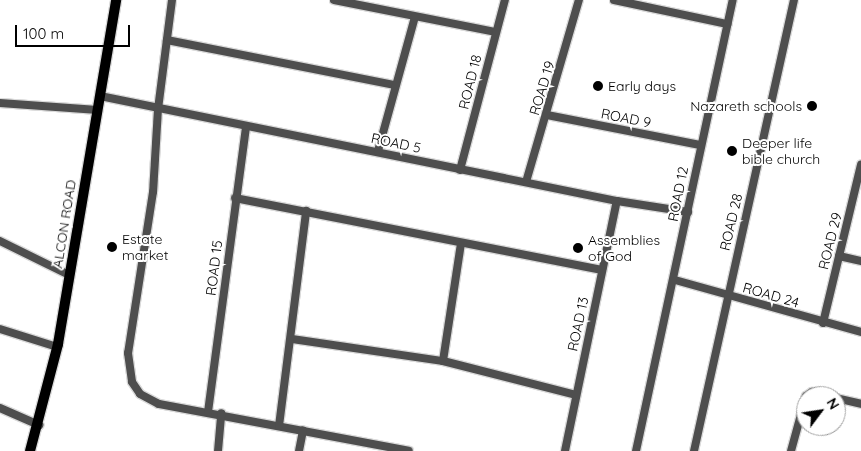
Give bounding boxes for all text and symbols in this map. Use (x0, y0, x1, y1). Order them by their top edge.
scale bar (18, 15, 132, 47)
text: 100 m (23, 24, 64, 43)
street label: ROAD 18 (455, 53, 485, 111)
street label: ROAD 19 (526, 59, 558, 117)
place label: Early days (608, 78, 676, 94)
marker: Early days (592, 80, 604, 92)
place label: Nazareth schools (690, 98, 802, 114)
marker: Nazareth schools (806, 100, 818, 112)
street label: ROAD 9 (600, 105, 652, 131)
street label: ROAD 5 (370, 130, 422, 156)
place label: Deeper life bible church (742, 135, 820, 168)
marker: Deeper life bible church (726, 145, 738, 157)
street label: ROAD 12 (664, 165, 692, 223)
street label: ALCON ROAD (49, 179, 79, 269)
street label: ROAD 28 (716, 192, 746, 252)
street label: ROAD 29 (815, 211, 845, 271)
place label: Estate market (122, 231, 168, 264)
place label: Assemblies of God (588, 232, 660, 264)
street label: ROAD 15 (202, 239, 226, 297)
marker: Estate market (106, 241, 118, 253)
marker: Assemblies of God (572, 242, 584, 254)
street label: ROAD 24 (741, 279, 801, 311)
street label: ROAD 13 (564, 295, 592, 353)
north arrow (796, 386, 846, 436)
text: N (823, 395, 843, 413)

